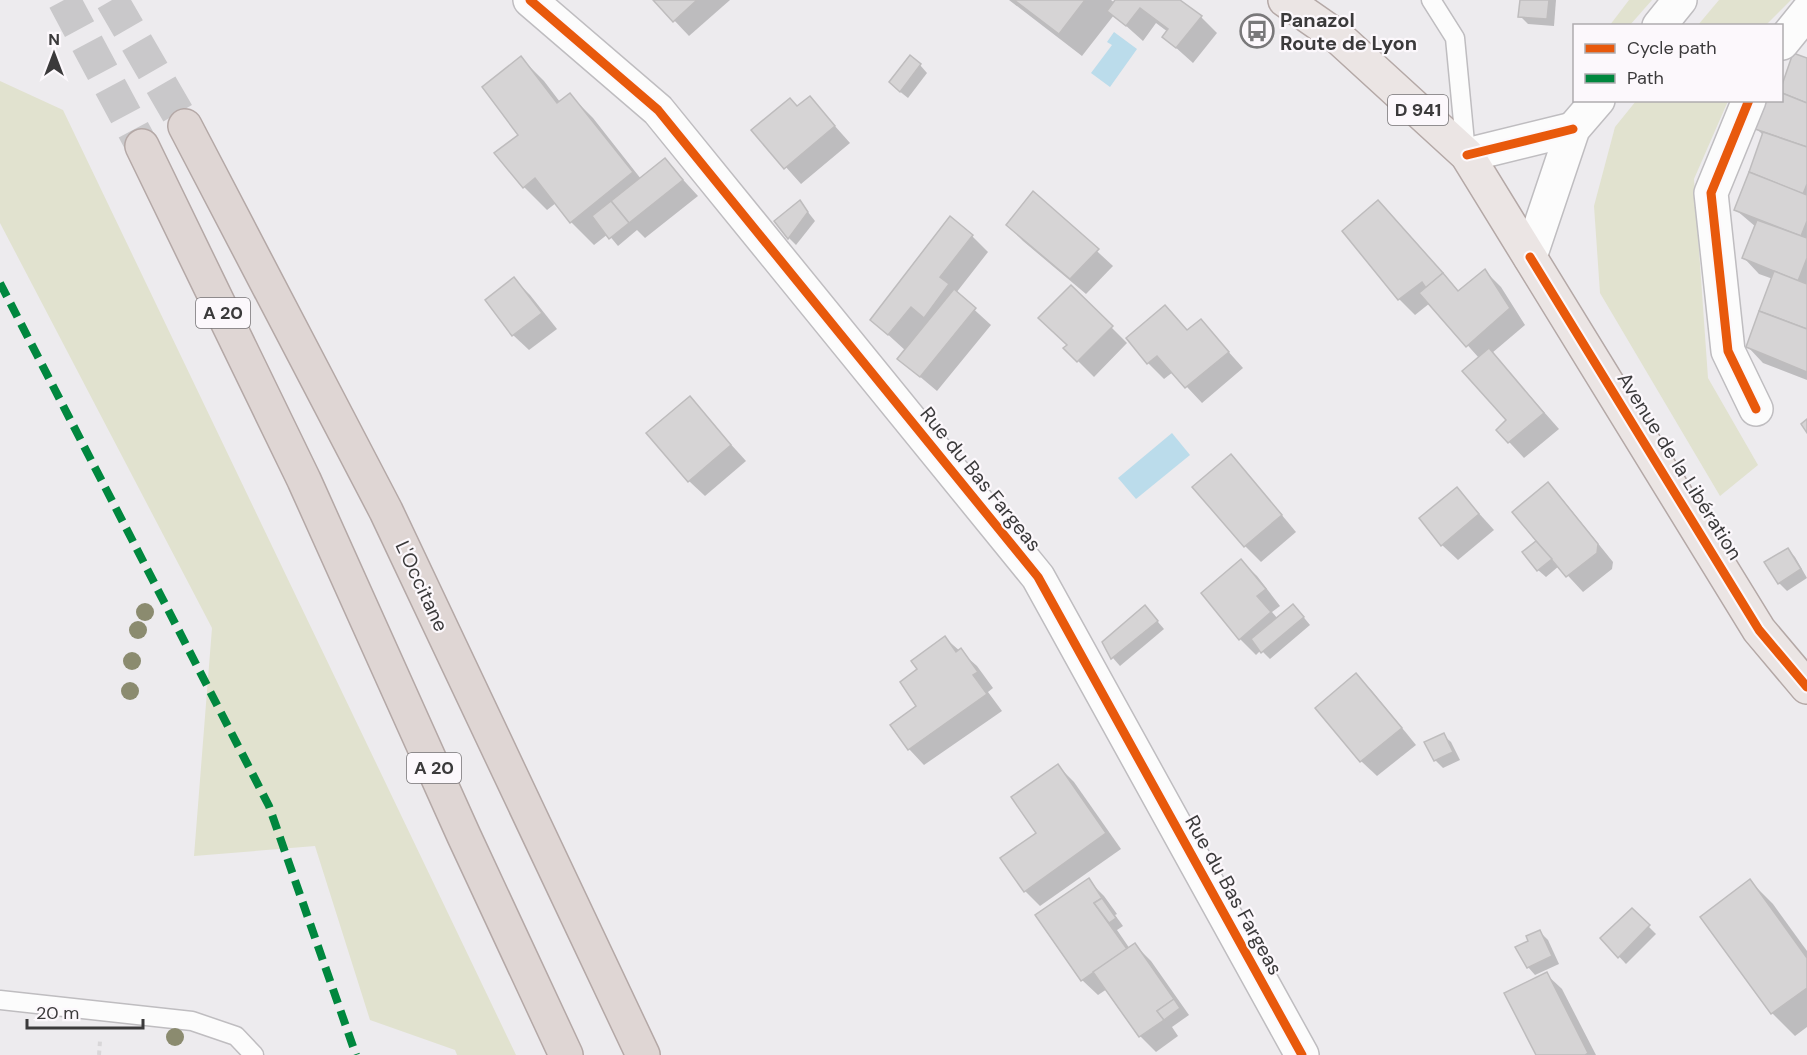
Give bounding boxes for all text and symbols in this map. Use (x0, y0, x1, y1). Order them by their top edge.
place label: Panazol Route de Lyon (1280, 7, 1417, 56)
bus stop icon: Panazol Route de Lyon (1239, 13, 1275, 49)
north arrow (24, 24, 84, 84)
legend (1573, 24, 1783, 102)
text: N (48, 29, 60, 50)
text: Cycle path (1627, 36, 1717, 60)
text: Path (1627, 66, 1664, 90)
road number: D 941 (1388, 95, 1448, 125)
road number: A 20 (196, 298, 250, 328)
street label: Avenue de la Libération (1612, 367, 1748, 565)
street label: Rue du Bas Fargeas (915, 401, 1047, 557)
street label: L'Occitane (390, 536, 454, 636)
road number: A 20 (407, 753, 461, 783)
street label: Rue du Bas Fargeas (1179, 811, 1289, 979)
scale bar (27, 992, 142, 1030)
text: 20 m (36, 1001, 79, 1025)

